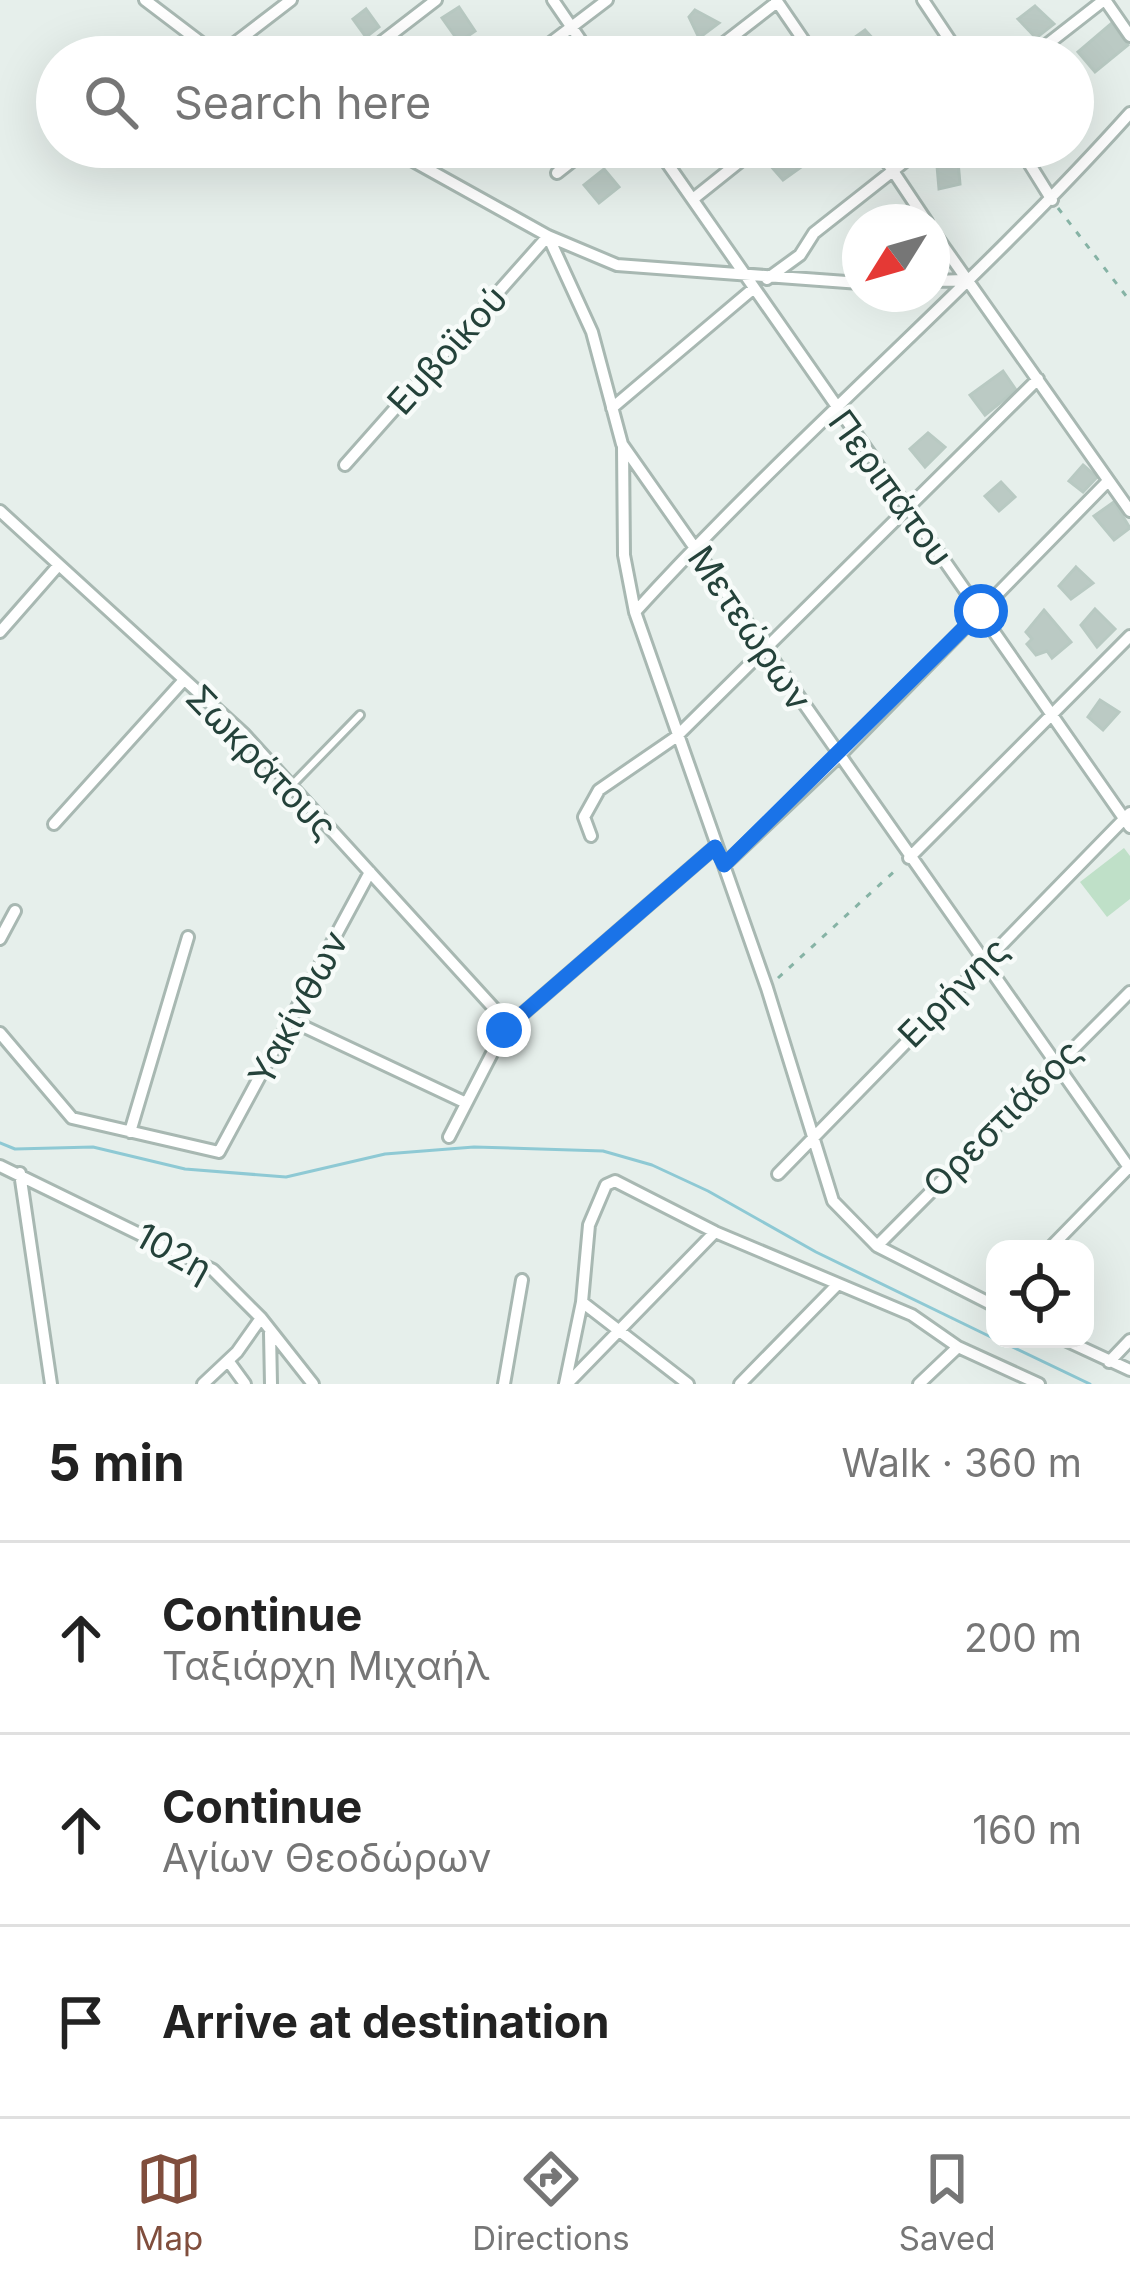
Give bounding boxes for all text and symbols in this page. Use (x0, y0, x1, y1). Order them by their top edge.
search box (36, 36, 1094, 168)
icon: search (78, 69, 144, 135)
text: Search here (174, 75, 431, 130)
north arrow (842, 204, 950, 312)
street label: Ευβοϊκού (378, 277, 516, 423)
street label: Περιπάτου (820, 401, 962, 575)
street label: Μετεώρων (679, 537, 821, 719)
route start (954, 584, 1008, 638)
street label: Σωκράτους (177, 675, 347, 849)
street label: Υακίνθων (239, 923, 357, 1093)
street label: Ειρήνης (889, 928, 1017, 1056)
route end (477, 1003, 531, 1057)
street label: Ορεστιάδος (914, 1030, 1090, 1206)
street label: 102η (128, 1213, 220, 1291)
map controls (986, 1240, 1094, 1348)
button: locate (986, 1240, 1094, 1348)
text: 5 min (48, 1432, 185, 1493)
text: Walk · 360 m (842, 1439, 1082, 1486)
text: Continue (162, 1587, 362, 1642)
icon: ahead (48, 1605, 114, 1671)
text: 200 m (964, 1614, 1082, 1661)
text: Ταξιάρχη Μιχαήλ (162, 1642, 490, 1689)
text: Continue (162, 1779, 362, 1834)
icon: ahead (48, 1797, 114, 1863)
text: 160 m (972, 1806, 1082, 1853)
text: Αγίων Θεοδώρων (162, 1834, 491, 1881)
icon: arrive (48, 1989, 114, 2055)
text: Arrive at destination (162, 1994, 609, 2049)
tab: Map (135, 2146, 203, 2258)
tab: Directions (472, 2146, 630, 2258)
tab: Saved (899, 2146, 995, 2258)

